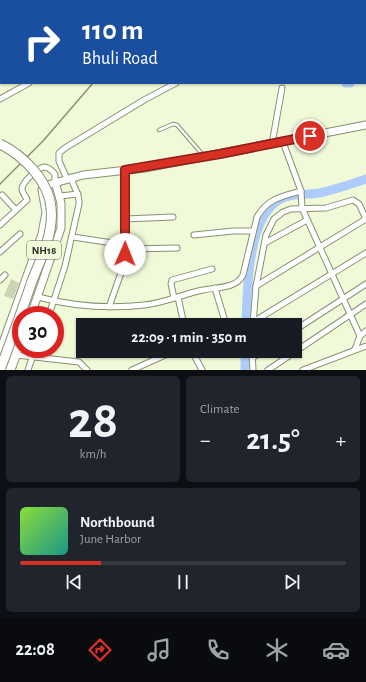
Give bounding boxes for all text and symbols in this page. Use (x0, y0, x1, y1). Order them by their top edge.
icon: right (16, 16, 68, 68)
text: 110 m (82, 17, 144, 45)
text: Bhuli Road (82, 50, 158, 68)
pin (293, 119, 327, 153)
icon: arrive (299, 125, 321, 147)
position arrow (104, 233, 146, 275)
road number: NH18 (27, 241, 61, 259)
speed limit sign: 30 (12, 306, 64, 358)
text: 22:09 · 1 min · 350 m (131, 330, 247, 345)
text: 28 (68, 395, 118, 447)
text: Climate (200, 403, 239, 416)
text: 21.5° (246, 425, 300, 455)
text: − (200, 429, 211, 451)
text: + (335, 429, 346, 451)
text: km/h (80, 448, 106, 461)
text: Northbound (80, 515, 155, 530)
text: June Harbor (80, 533, 141, 546)
icon: previous (63, 571, 85, 593)
icon: pause (172, 571, 194, 593)
icon: next (281, 571, 303, 593)
icon: directions (86, 636, 114, 664)
icon: music (145, 636, 173, 664)
icon: phone (204, 636, 232, 664)
icon: climate (263, 636, 291, 664)
icon: car (322, 636, 350, 664)
text: 22:08 (16, 641, 55, 659)

